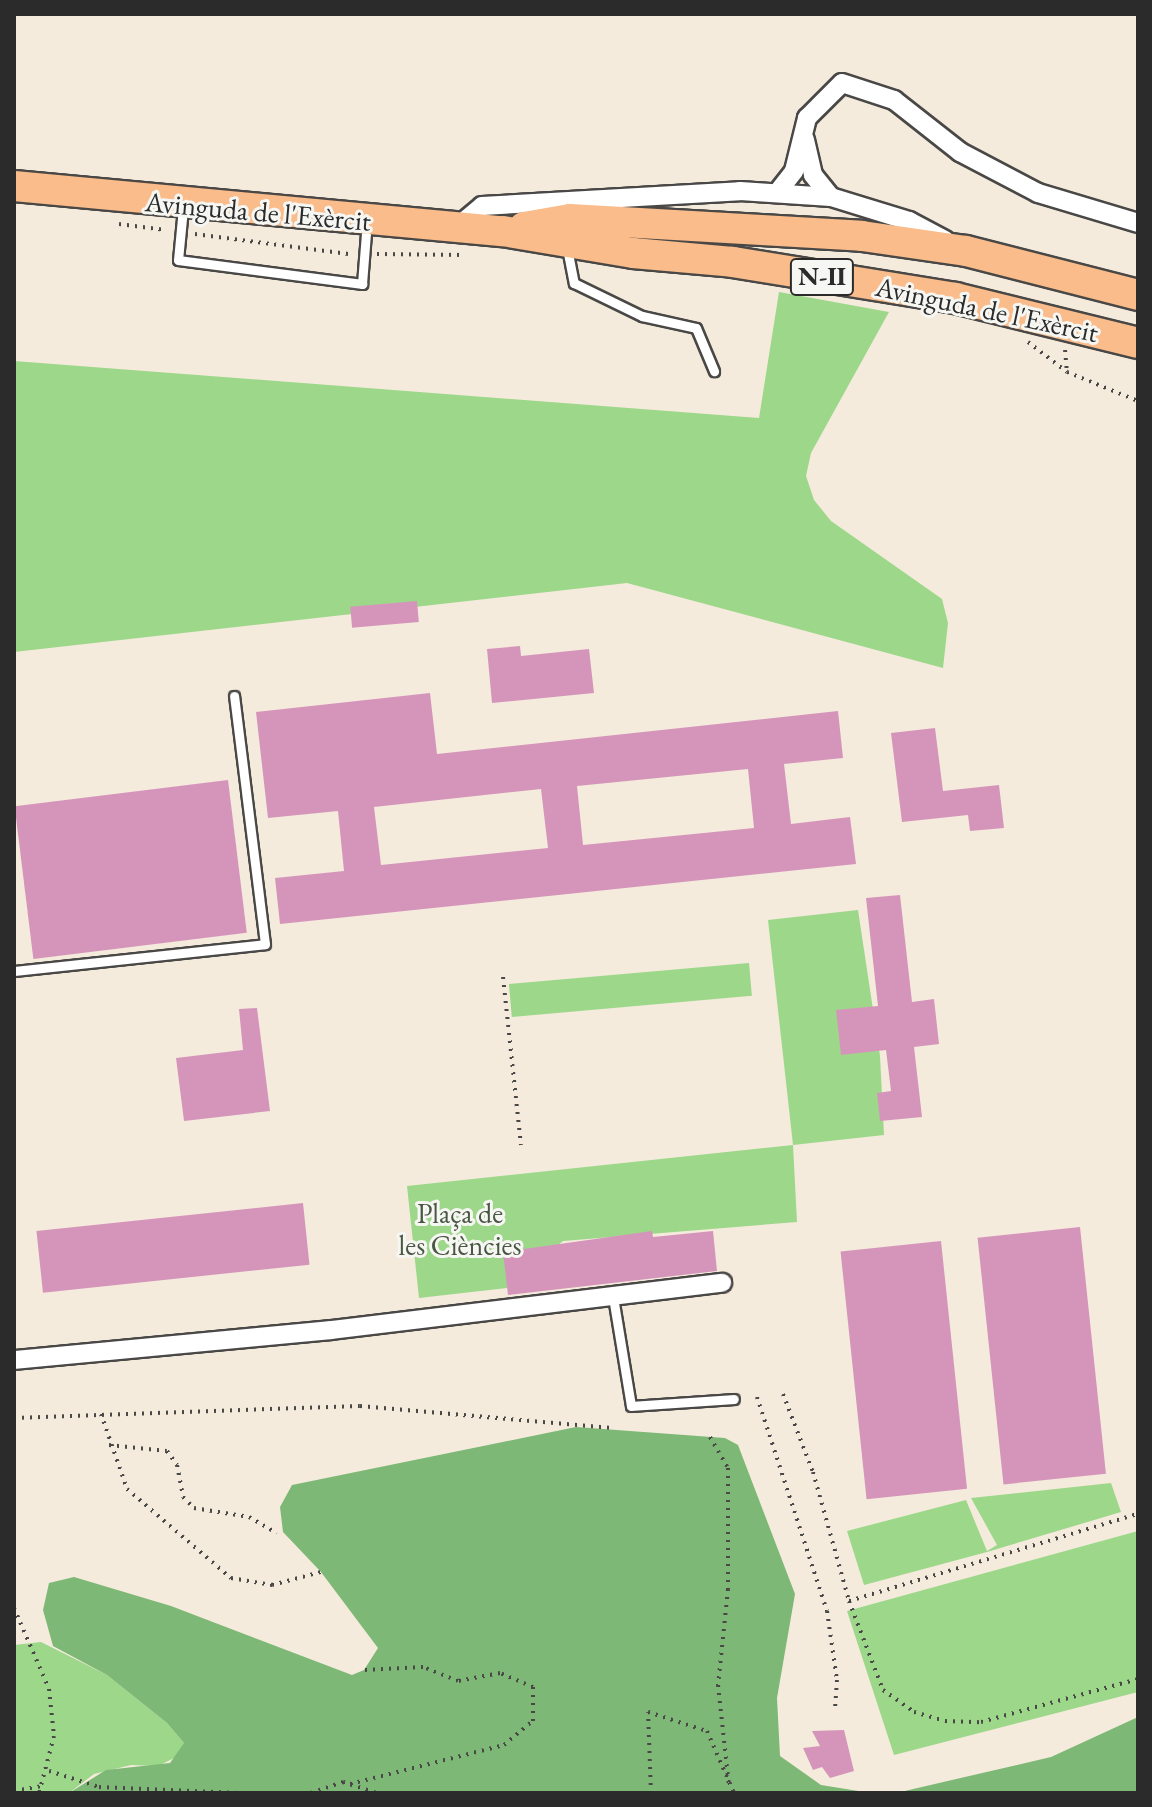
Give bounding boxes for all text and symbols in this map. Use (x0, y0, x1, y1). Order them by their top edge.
street label: Avinguda de l'Exèrcit (144, 184, 372, 238)
road number: N-II (788, 255, 856, 299)
street label: Avinguda de l'Exèrcit (873, 269, 1101, 349)
park label: Plaça de les Ciències (399, 1196, 521, 1262)

